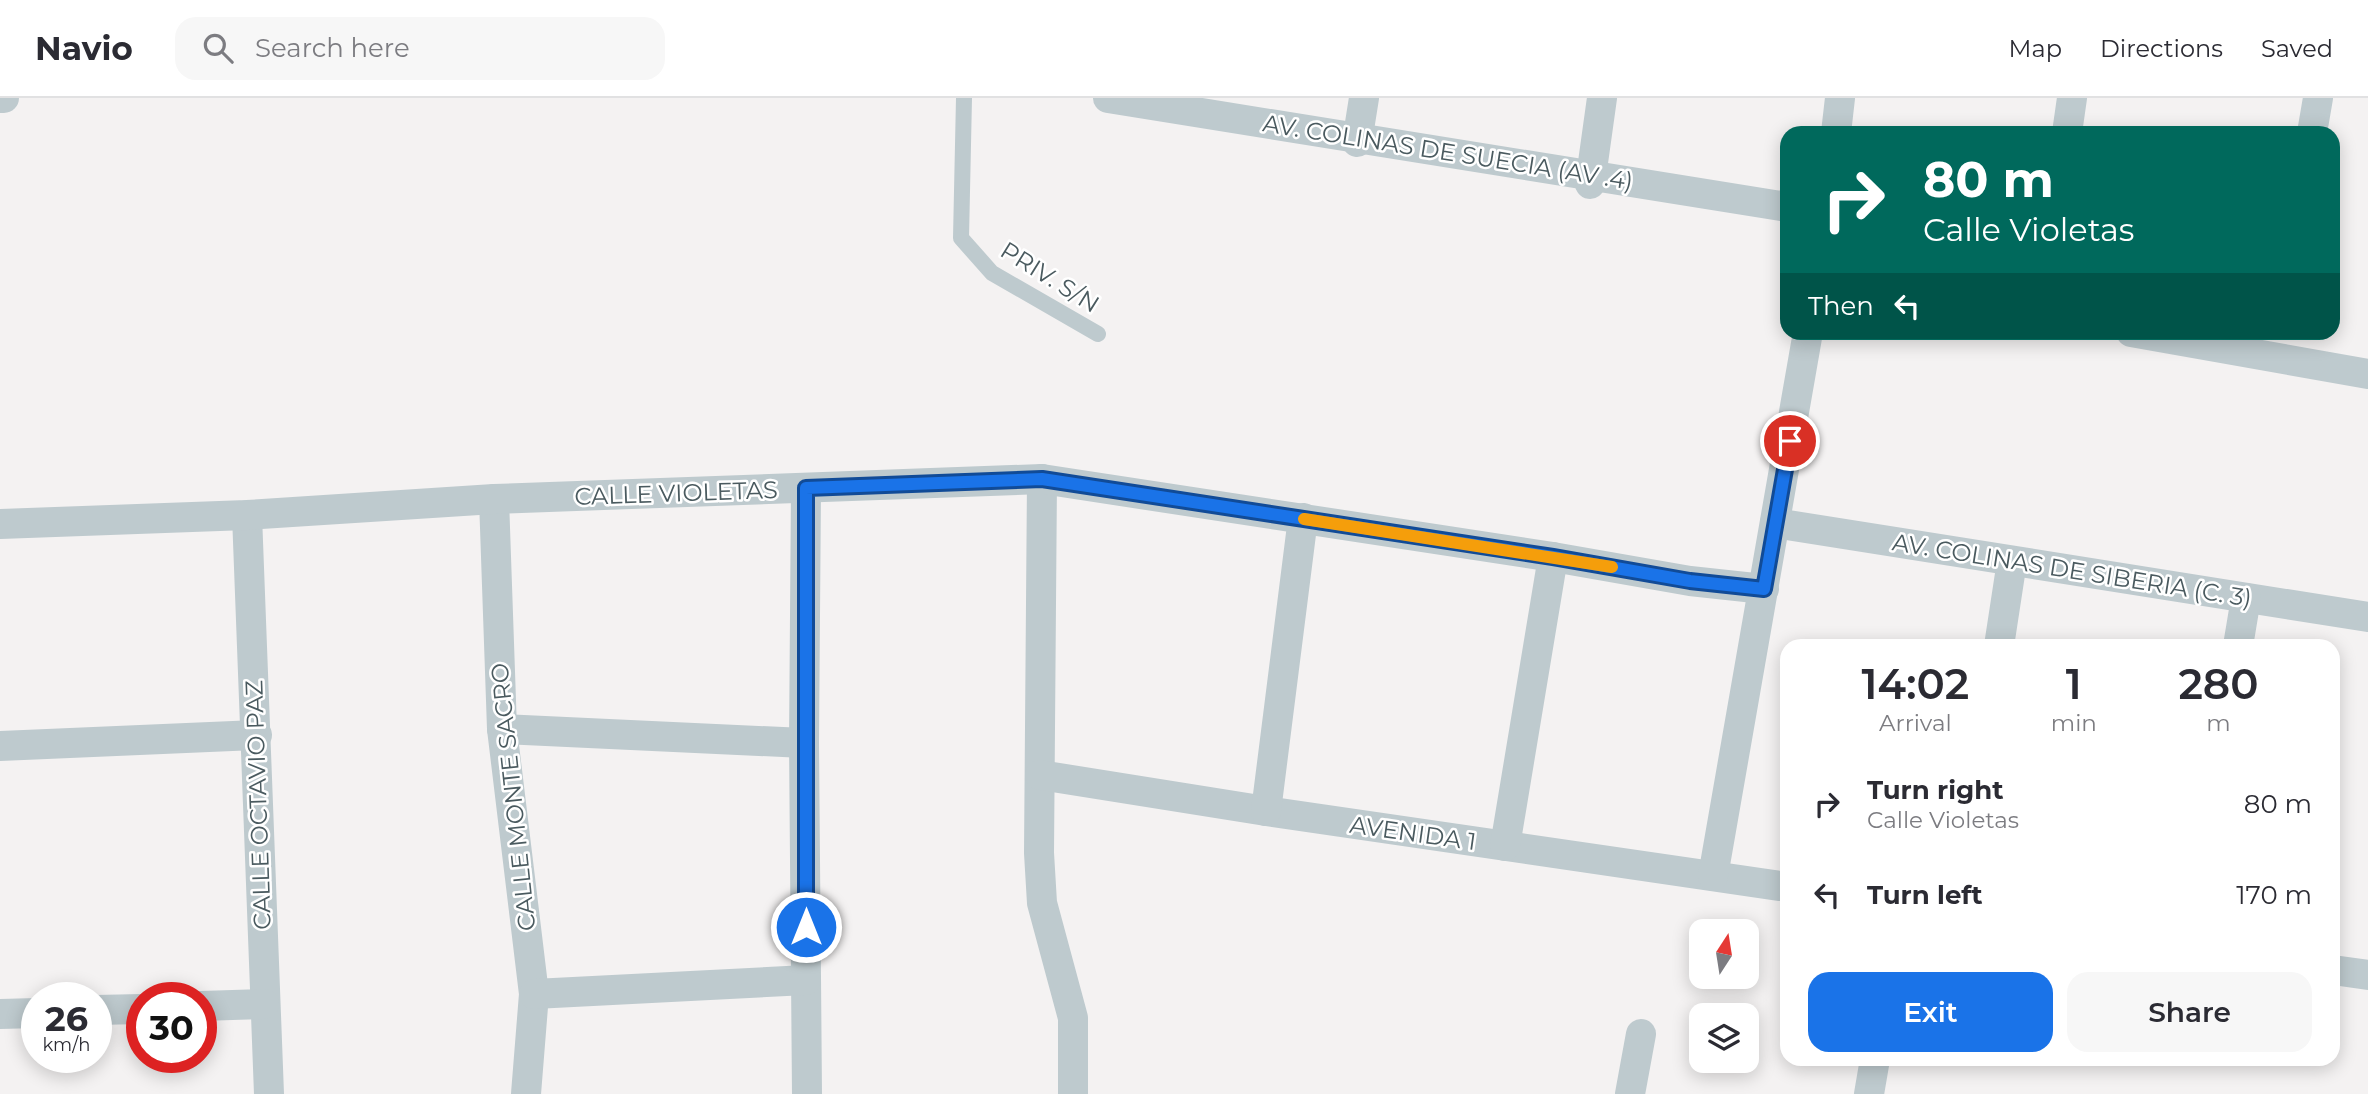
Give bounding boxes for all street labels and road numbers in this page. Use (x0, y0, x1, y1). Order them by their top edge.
street label: AV. COLINAS DE SUECIA (AV .4) (1261, 108, 1635, 196)
street label: PRIV. S/N (995, 235, 1105, 319)
street label: CALLE VIOLETAS (574, 475, 778, 511)
street label: AV. COLINAS DE SIBERIA (C. 3) (1890, 527, 2254, 613)
street label: CALLE MONTE SACRO (485, 662, 541, 932)
street label: CALLE OCTAVIO PAZ (239, 680, 277, 930)
street label: AVENIDA 1 (1348, 810, 1478, 856)

